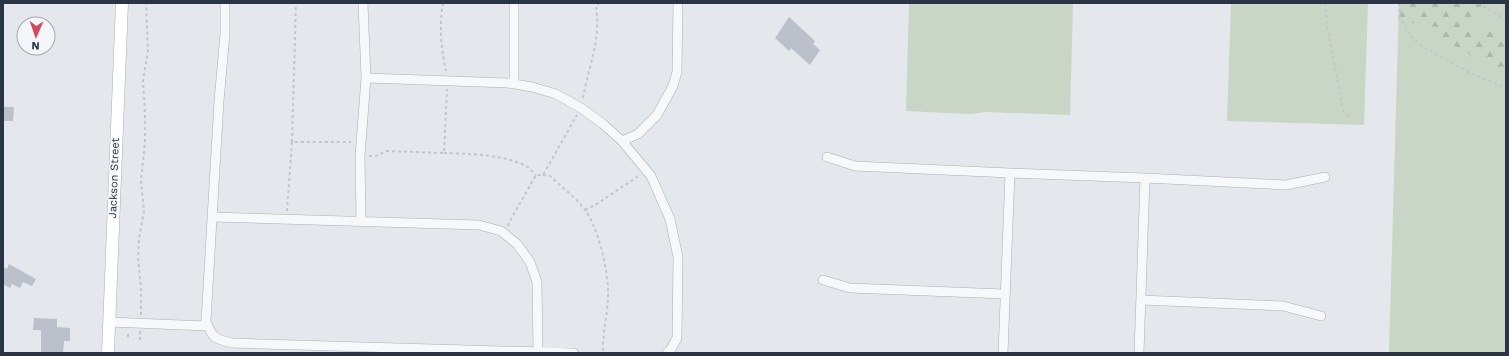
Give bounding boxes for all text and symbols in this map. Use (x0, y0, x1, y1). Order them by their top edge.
north arrow (16, 16, 56, 56)
text: N (31, 39, 40, 52)
street label: Jackson Street (106, 137, 122, 219)

